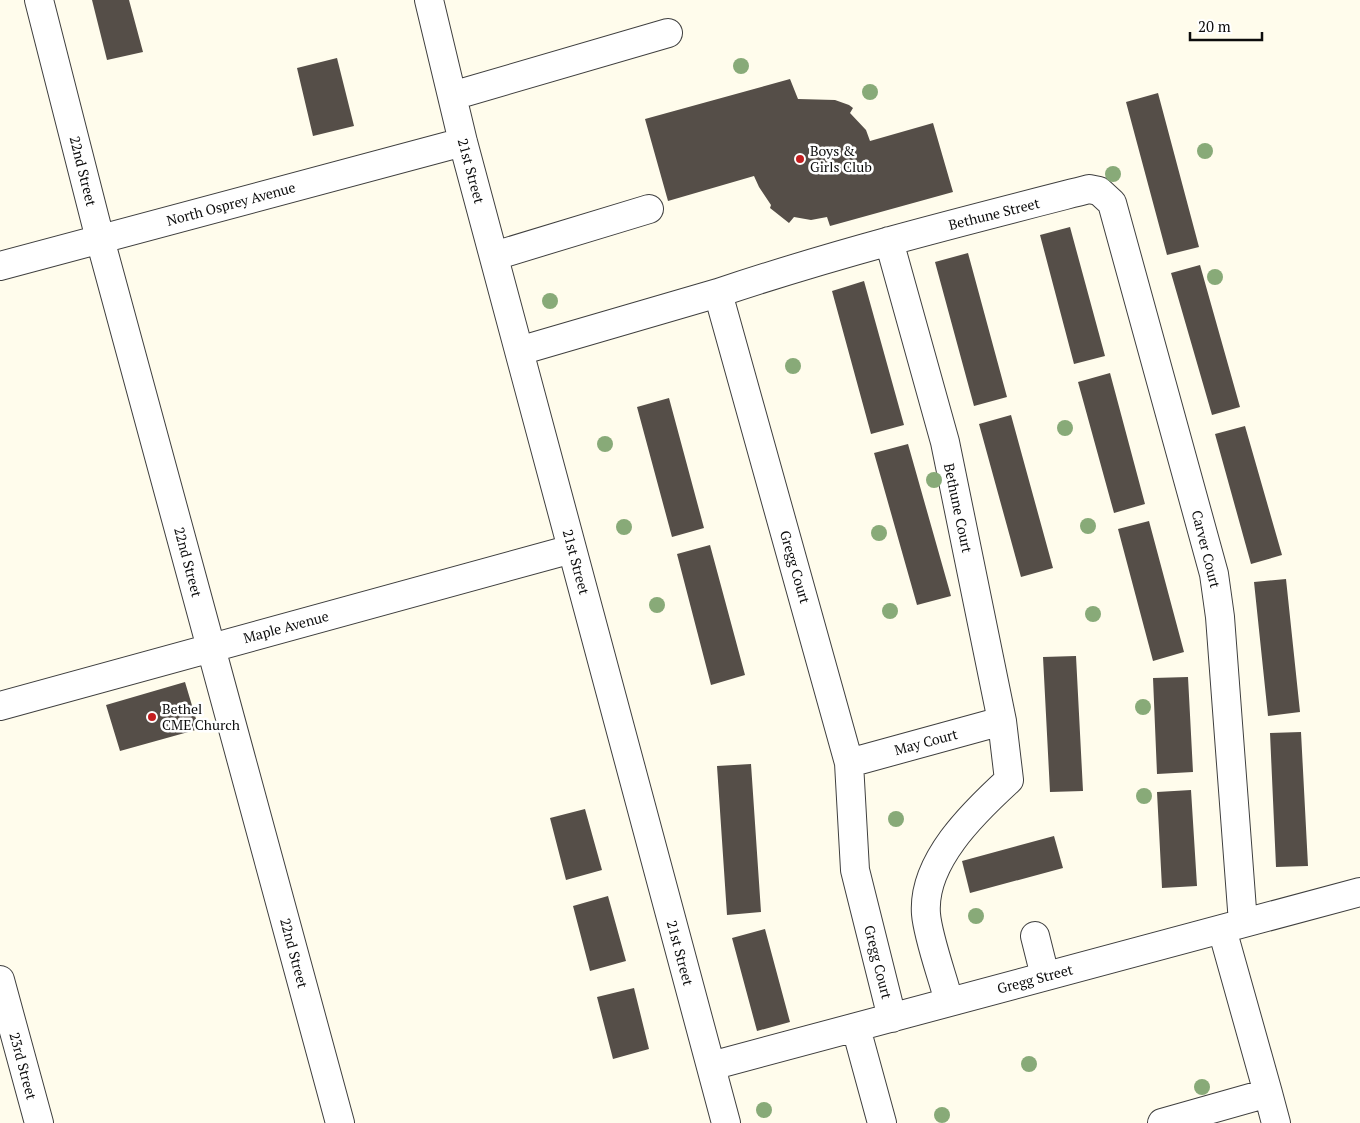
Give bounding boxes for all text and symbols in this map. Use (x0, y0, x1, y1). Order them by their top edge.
scale bar (1190, 10, 1262, 42)
text: 20 m (1198, 16, 1231, 36)
street label: 22nd Street (66, 134, 102, 209)
street label: 21st Street (454, 136, 490, 206)
place label: Boys & Girls Club (810, 141, 872, 176)
marker: Boys & Girls Club (794, 153, 806, 165)
street label: North Osprey Avenue (164, 177, 297, 230)
street label: Bethune Street (946, 193, 1042, 234)
street label: Bethune Court (940, 461, 977, 555)
street label: Carver Court (1188, 508, 1225, 590)
street label: 22nd Street (170, 525, 207, 600)
street label: 21st Street (559, 527, 595, 597)
street label: Gregg Court (776, 528, 815, 606)
street label: Maple Avenue (241, 606, 331, 647)
place label: Bethel CME Church (162, 699, 240, 734)
marker: Bethel CME Church (146, 711, 158, 723)
street label: May Court (892, 724, 960, 759)
street label: 22nd Street (276, 916, 313, 991)
street label: 21st Street (663, 918, 699, 988)
street label: Gregg Court (860, 923, 897, 1001)
street label: Gregg Street (995, 959, 1076, 998)
street label: 23rd Street (5, 1030, 42, 1102)

